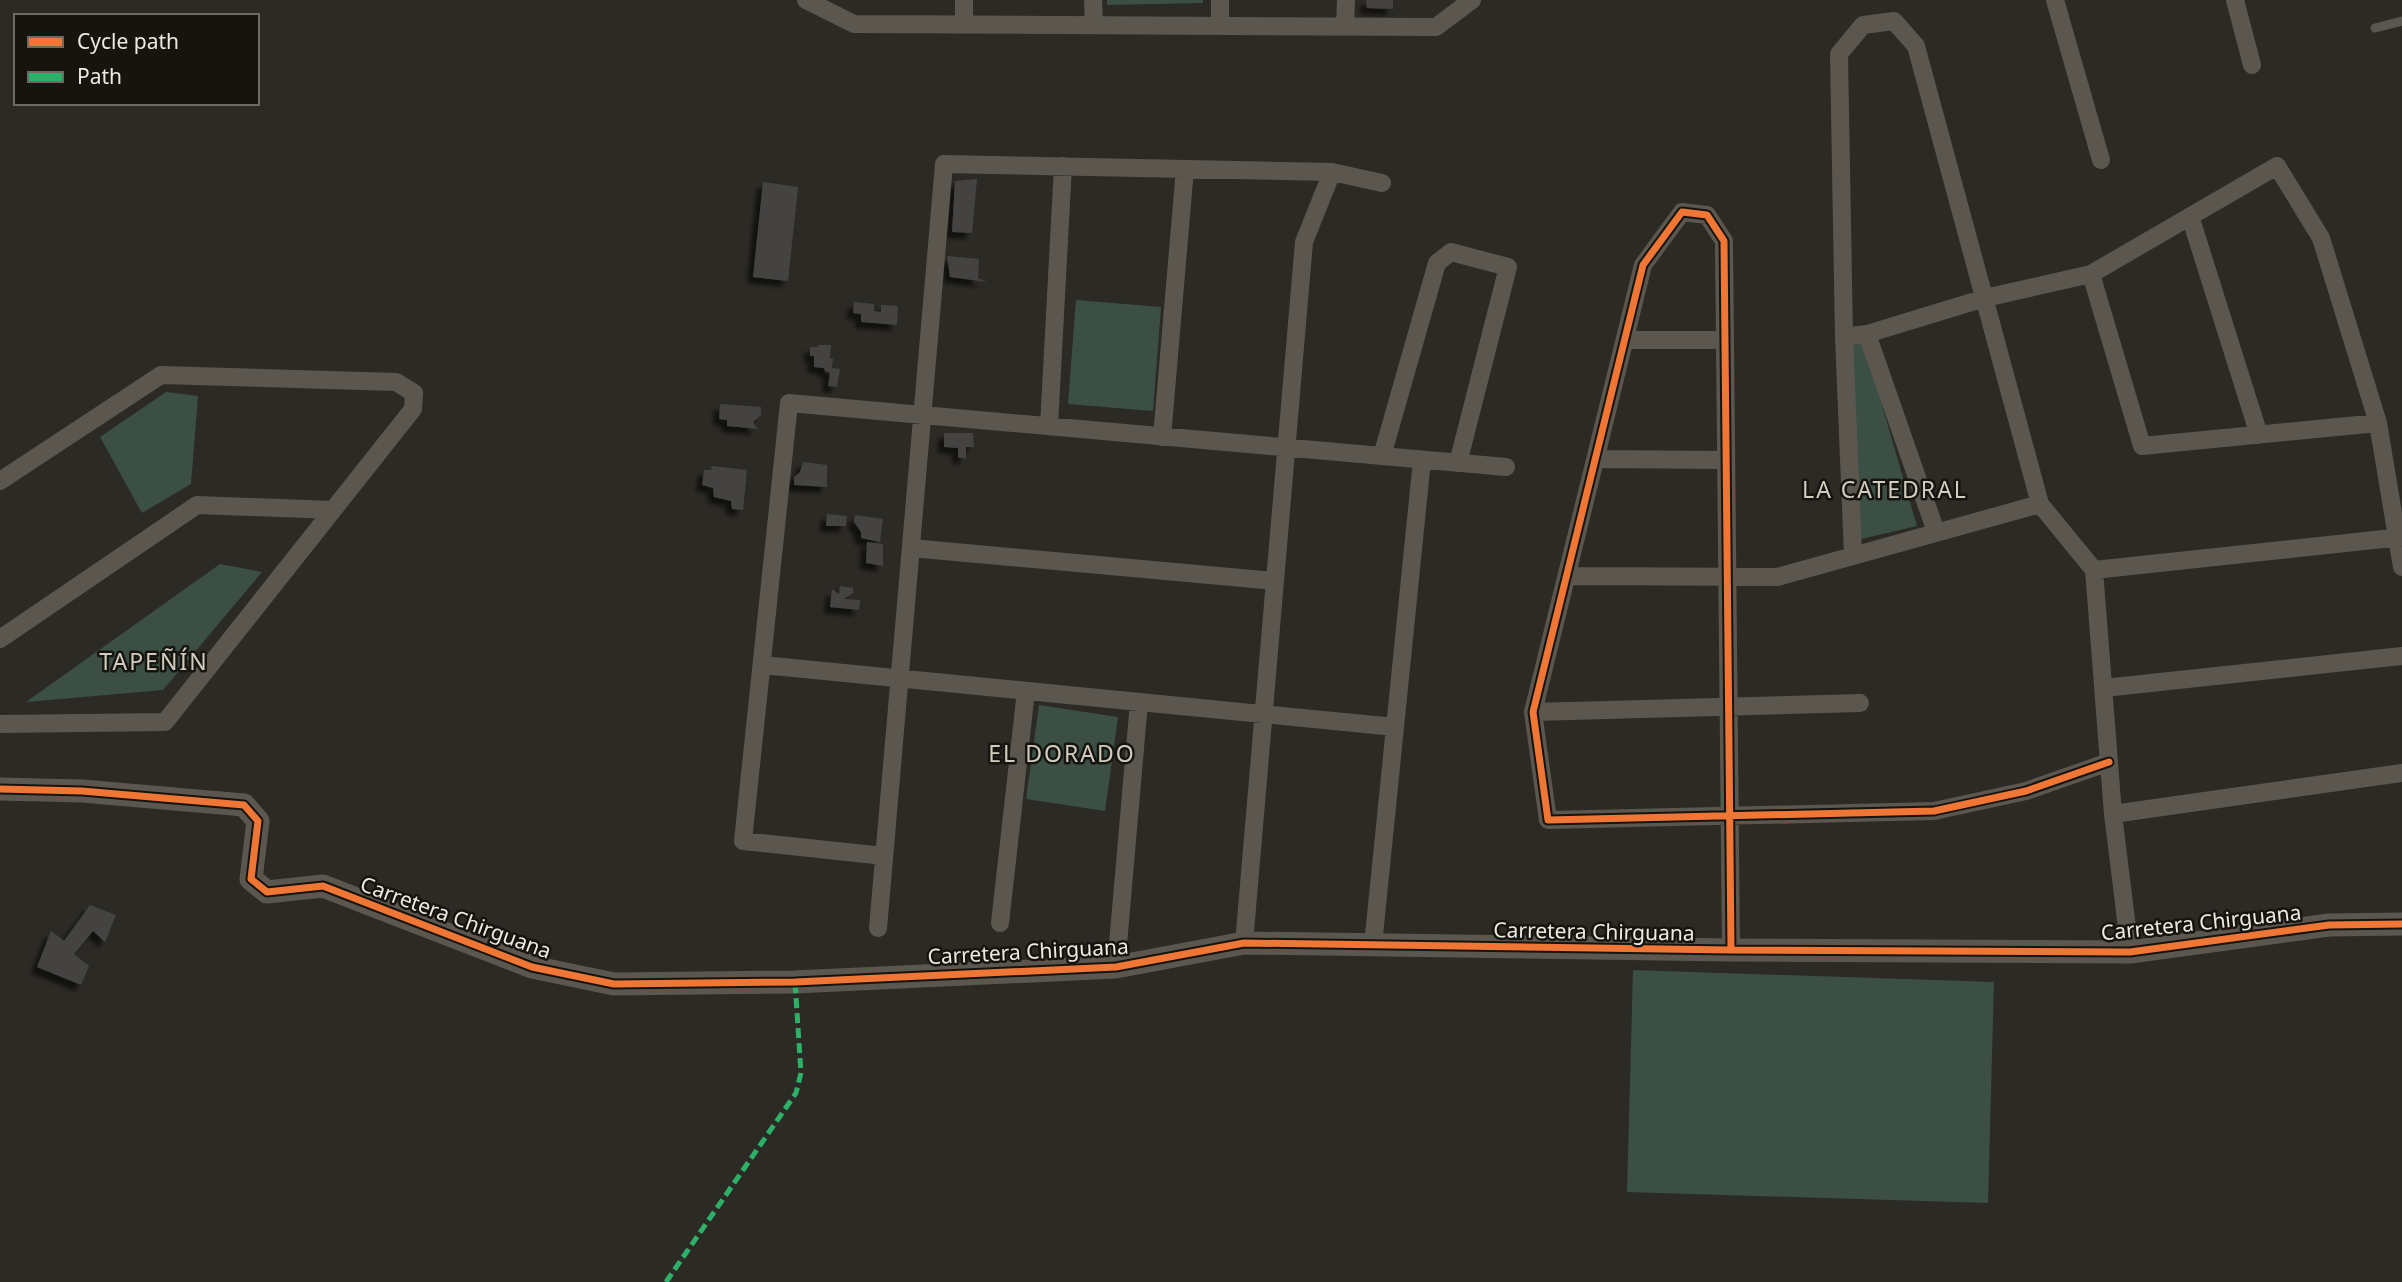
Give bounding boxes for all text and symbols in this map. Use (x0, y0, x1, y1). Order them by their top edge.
legend (14, 14, 259, 105)
text: Cycle path (77, 27, 179, 55)
text: Path (77, 62, 122, 90)
district label: LA CATEDRAL (1802, 473, 1968, 505)
district label: TAPEÑÍN (99, 645, 209, 677)
district label: EL DORADO (988, 737, 1136, 769)
street label: Carretera Chirguana (357, 869, 555, 965)
street label: Carretera Chirguana (2099, 898, 2303, 946)
street label: Carretera Chirguana (1493, 915, 1695, 947)
street label: Carretera Chirguana (927, 932, 1129, 970)

